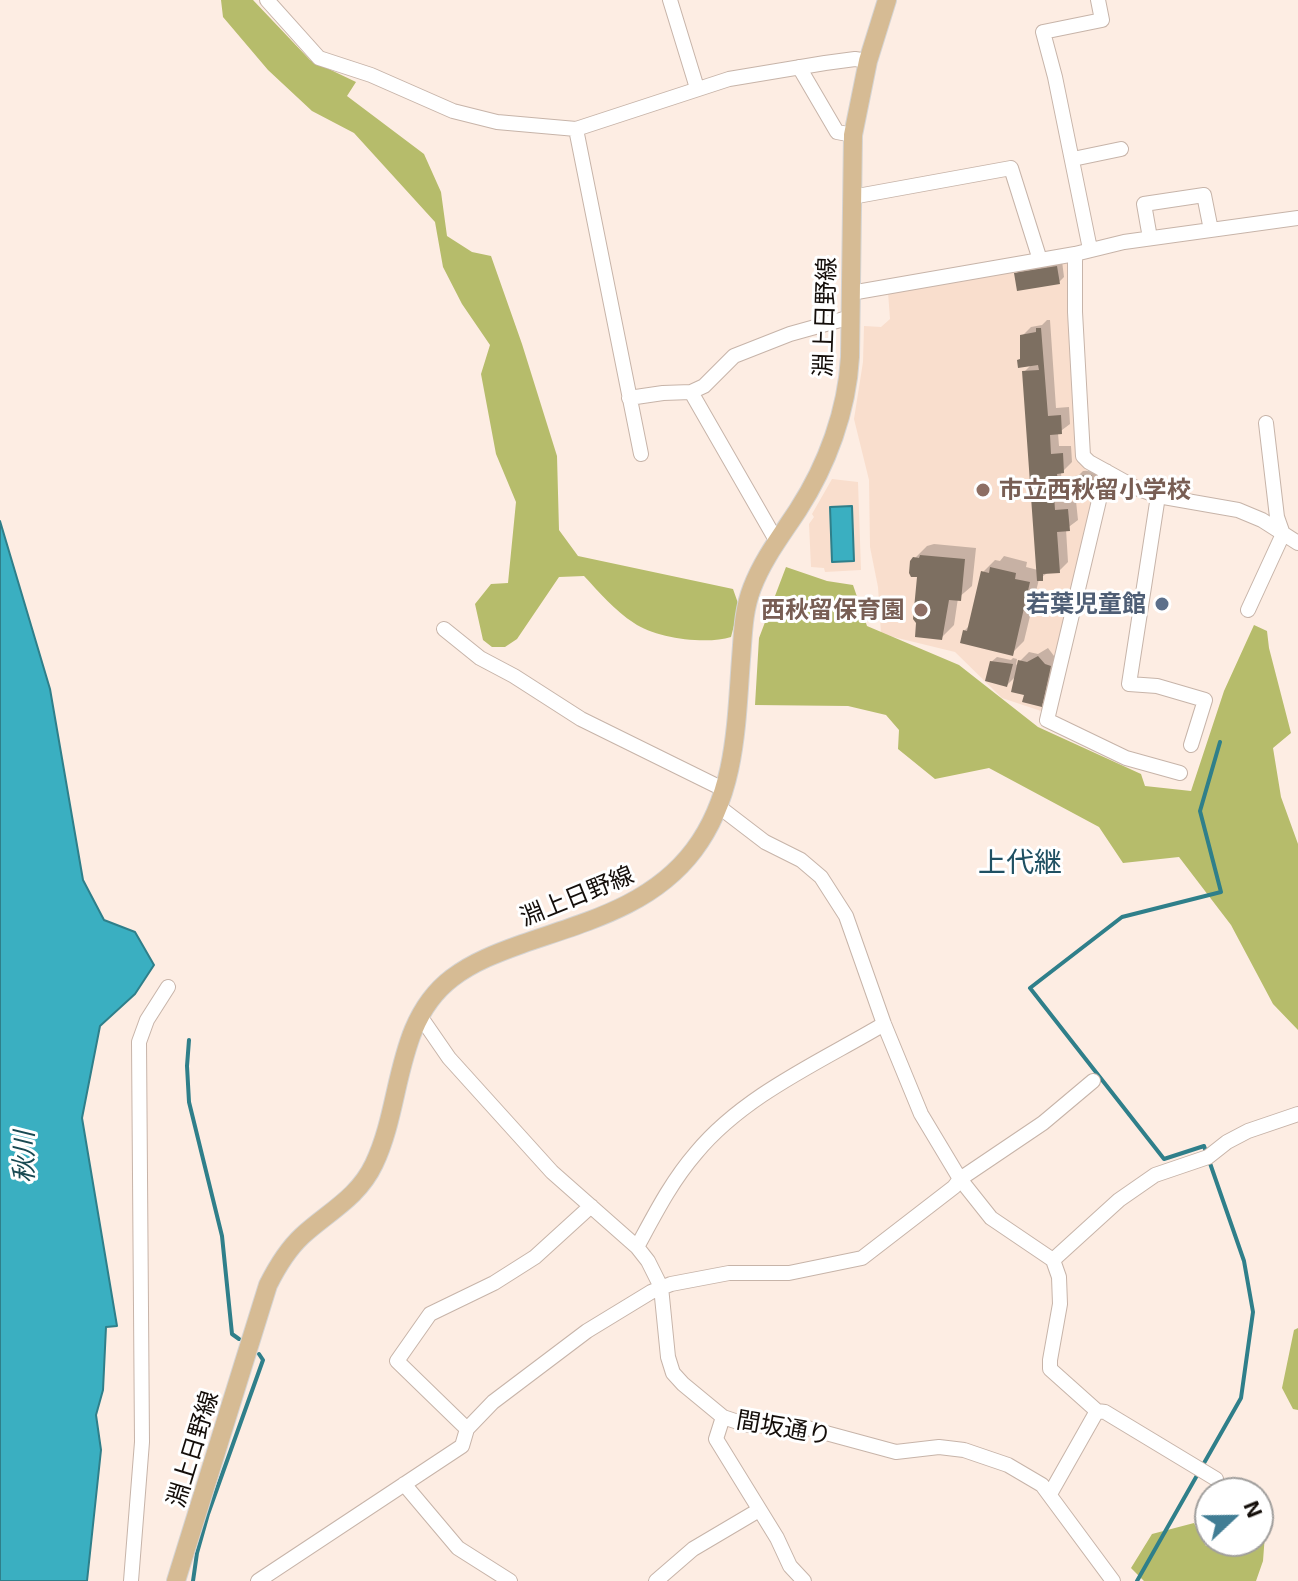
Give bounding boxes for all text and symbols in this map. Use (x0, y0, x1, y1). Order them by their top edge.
street label: 淵上日野線 (809, 257, 841, 377)
place label: 市立西秋留小学校 (999, 476, 1191, 504)
marker: 市立西秋留小学校 (974, 481, 992, 499)
place label: 若葉児童館 (1026, 590, 1146, 618)
marker: 若葉児童館 (1153, 595, 1171, 613)
place label: 西秋留保育園 (761, 596, 905, 624)
marker: 西秋留保育園 (912, 601, 930, 619)
district label: 上代継 (978, 846, 1062, 880)
street label: 淵上日野線 (516, 860, 638, 932)
water label: 秋川 (8, 1131, 40, 1183)
street label: 淵上日野線 (162, 1387, 224, 1511)
street label: 間坂通り (734, 1405, 834, 1451)
north arrow (1194, 1477, 1274, 1557)
text: N (1239, 1497, 1269, 1521)

